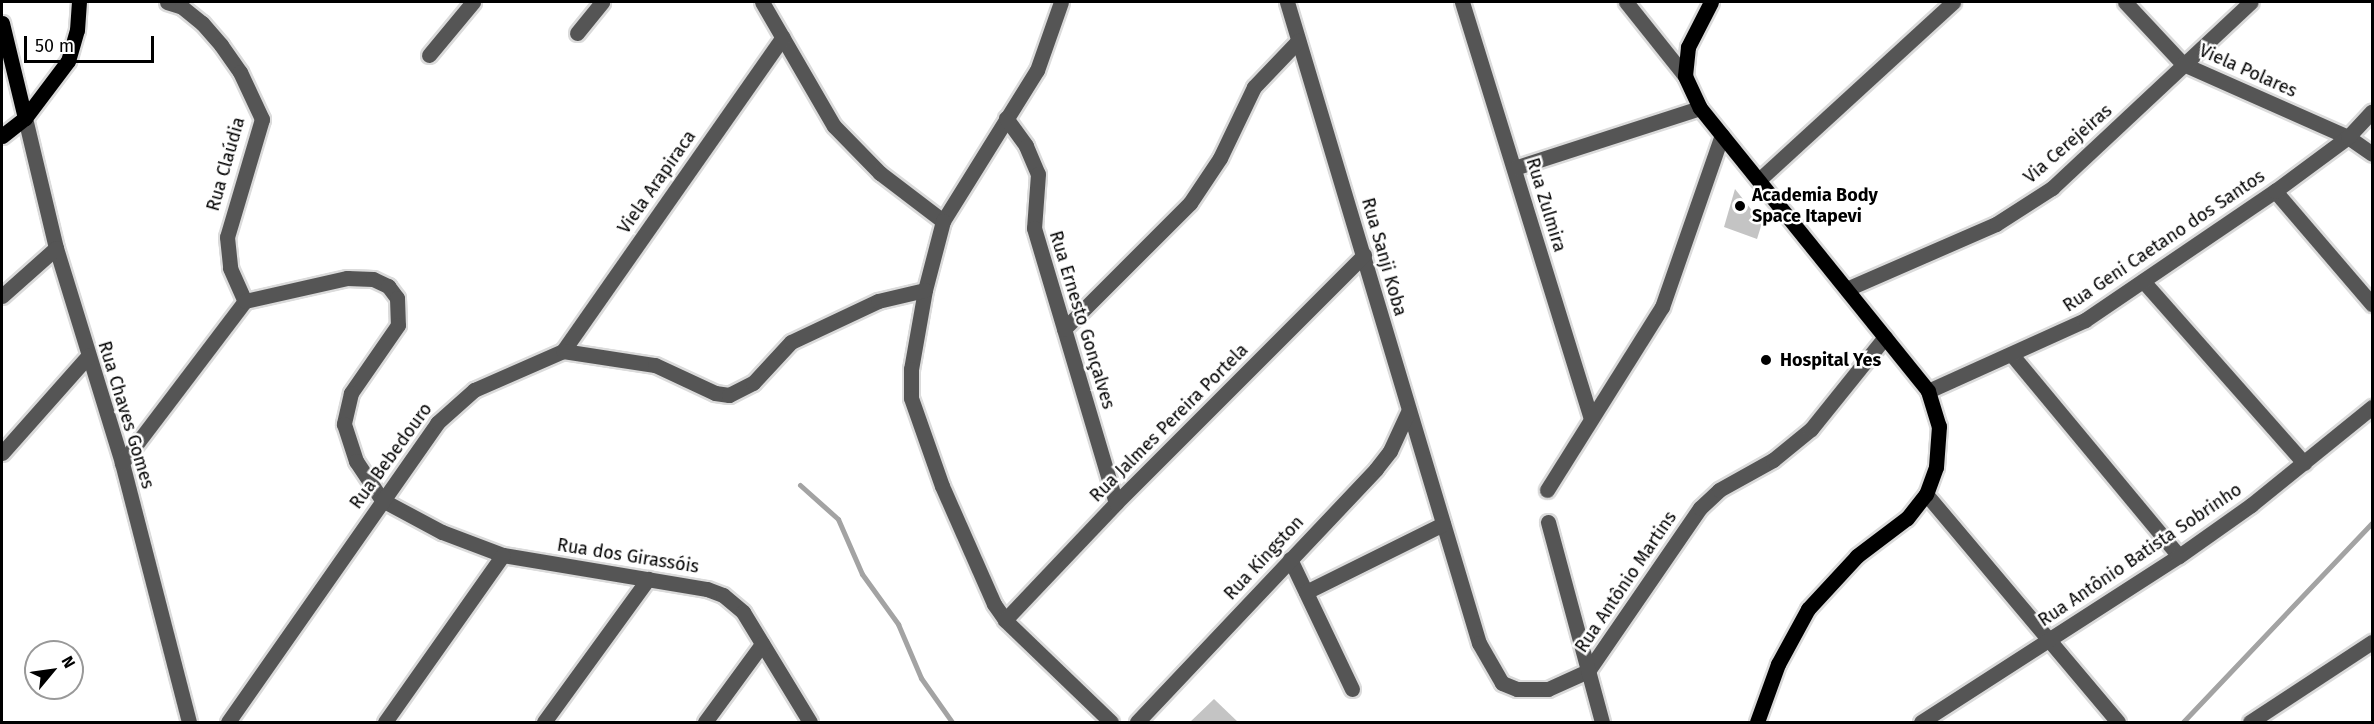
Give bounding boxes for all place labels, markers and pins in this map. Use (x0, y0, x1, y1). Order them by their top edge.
place label: Academia Body Space Itapevi (1752, 185, 1878, 228)
marker: Academia Body Space Itapevi (1733, 199, 1747, 213)
place label: Hospital Yes (1780, 349, 1881, 371)
marker: Hospital Yes (1757, 351, 1775, 369)

